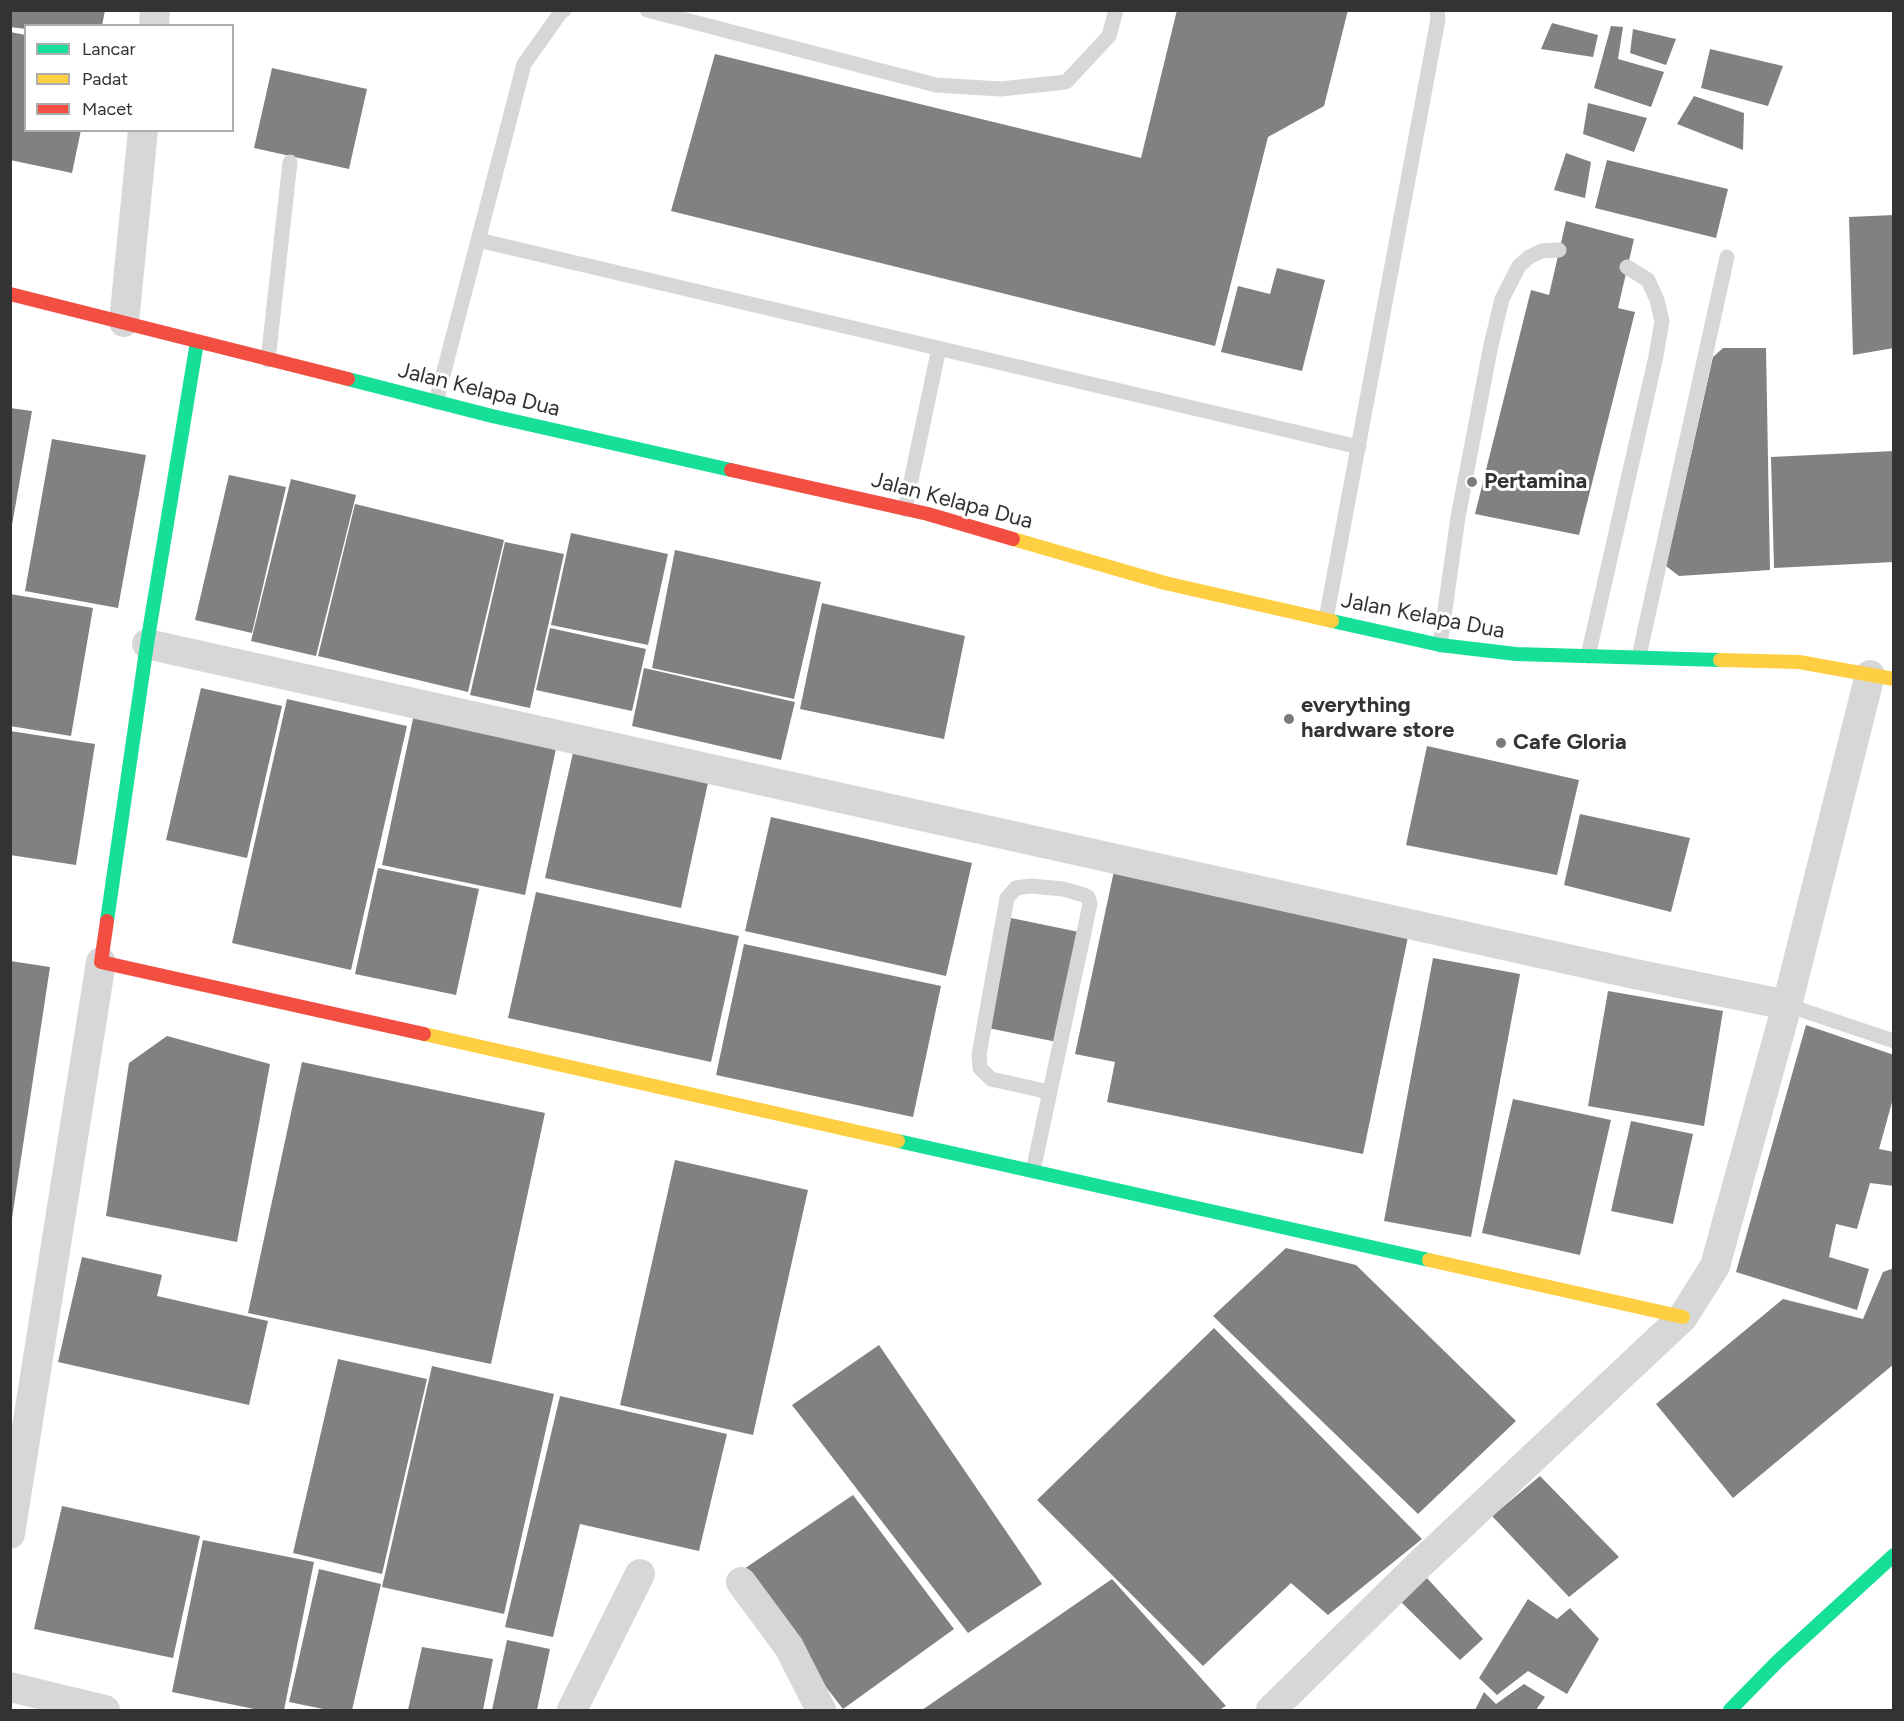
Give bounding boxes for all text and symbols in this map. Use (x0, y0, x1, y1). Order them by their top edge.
legend (24, 24, 234, 132)
text: Lancar (82, 38, 136, 60)
text: Padat (82, 68, 128, 90)
text: Macet (82, 98, 133, 120)
street label: Jalan Kelapa Dua (395, 357, 563, 423)
street label: Jalan Kelapa Dua (868, 467, 1036, 535)
place label: Pertamina (1484, 469, 1587, 495)
marker: Pertamina (1465, 475, 1479, 489)
street label: Jalan Kelapa Dua (1339, 587, 1507, 645)
place label: everything hardware store (1301, 693, 1454, 744)
marker: everything hardware store (1282, 712, 1296, 726)
place label: Cafe Gloria (1513, 730, 1627, 756)
marker: Cafe Gloria (1494, 736, 1508, 750)

